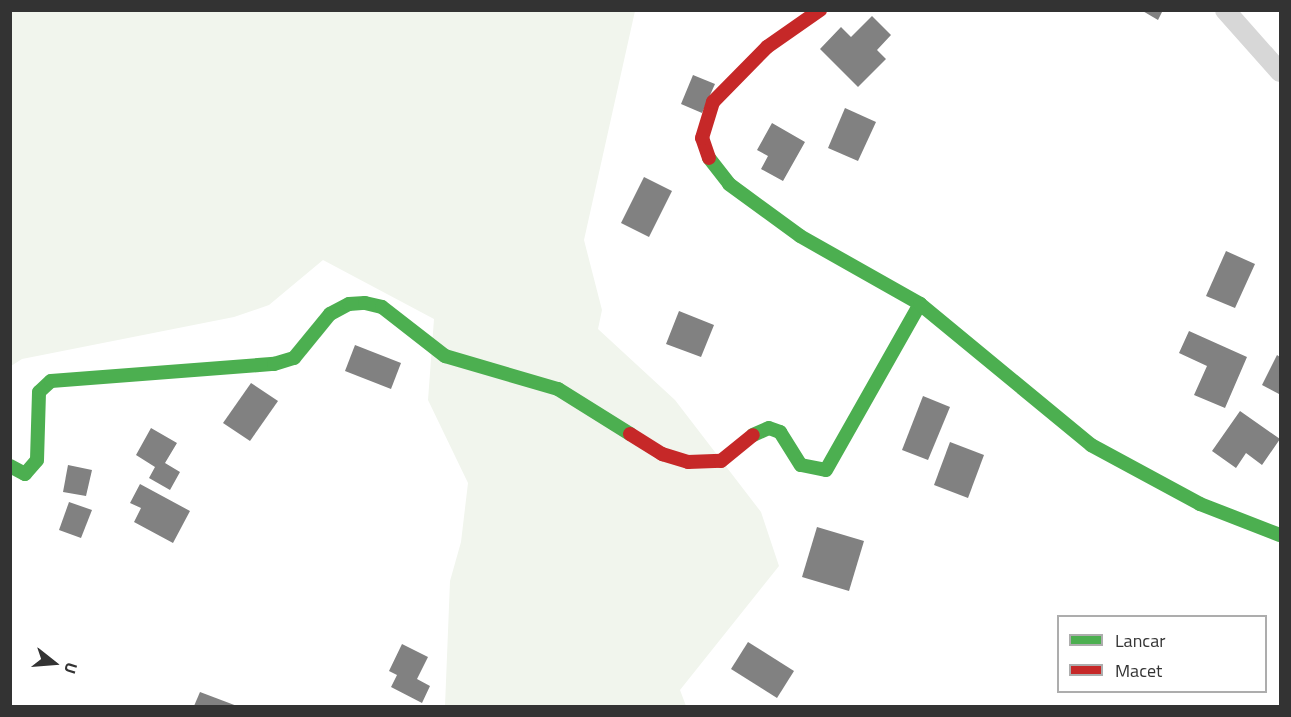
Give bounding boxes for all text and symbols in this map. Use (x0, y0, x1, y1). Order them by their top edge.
legend (1057, 615, 1267, 693)
text: Lancar (1115, 627, 1165, 654)
north arrow (24, 633, 84, 693)
text: Macet (1115, 657, 1162, 684)
text: U (58, 660, 84, 677)

